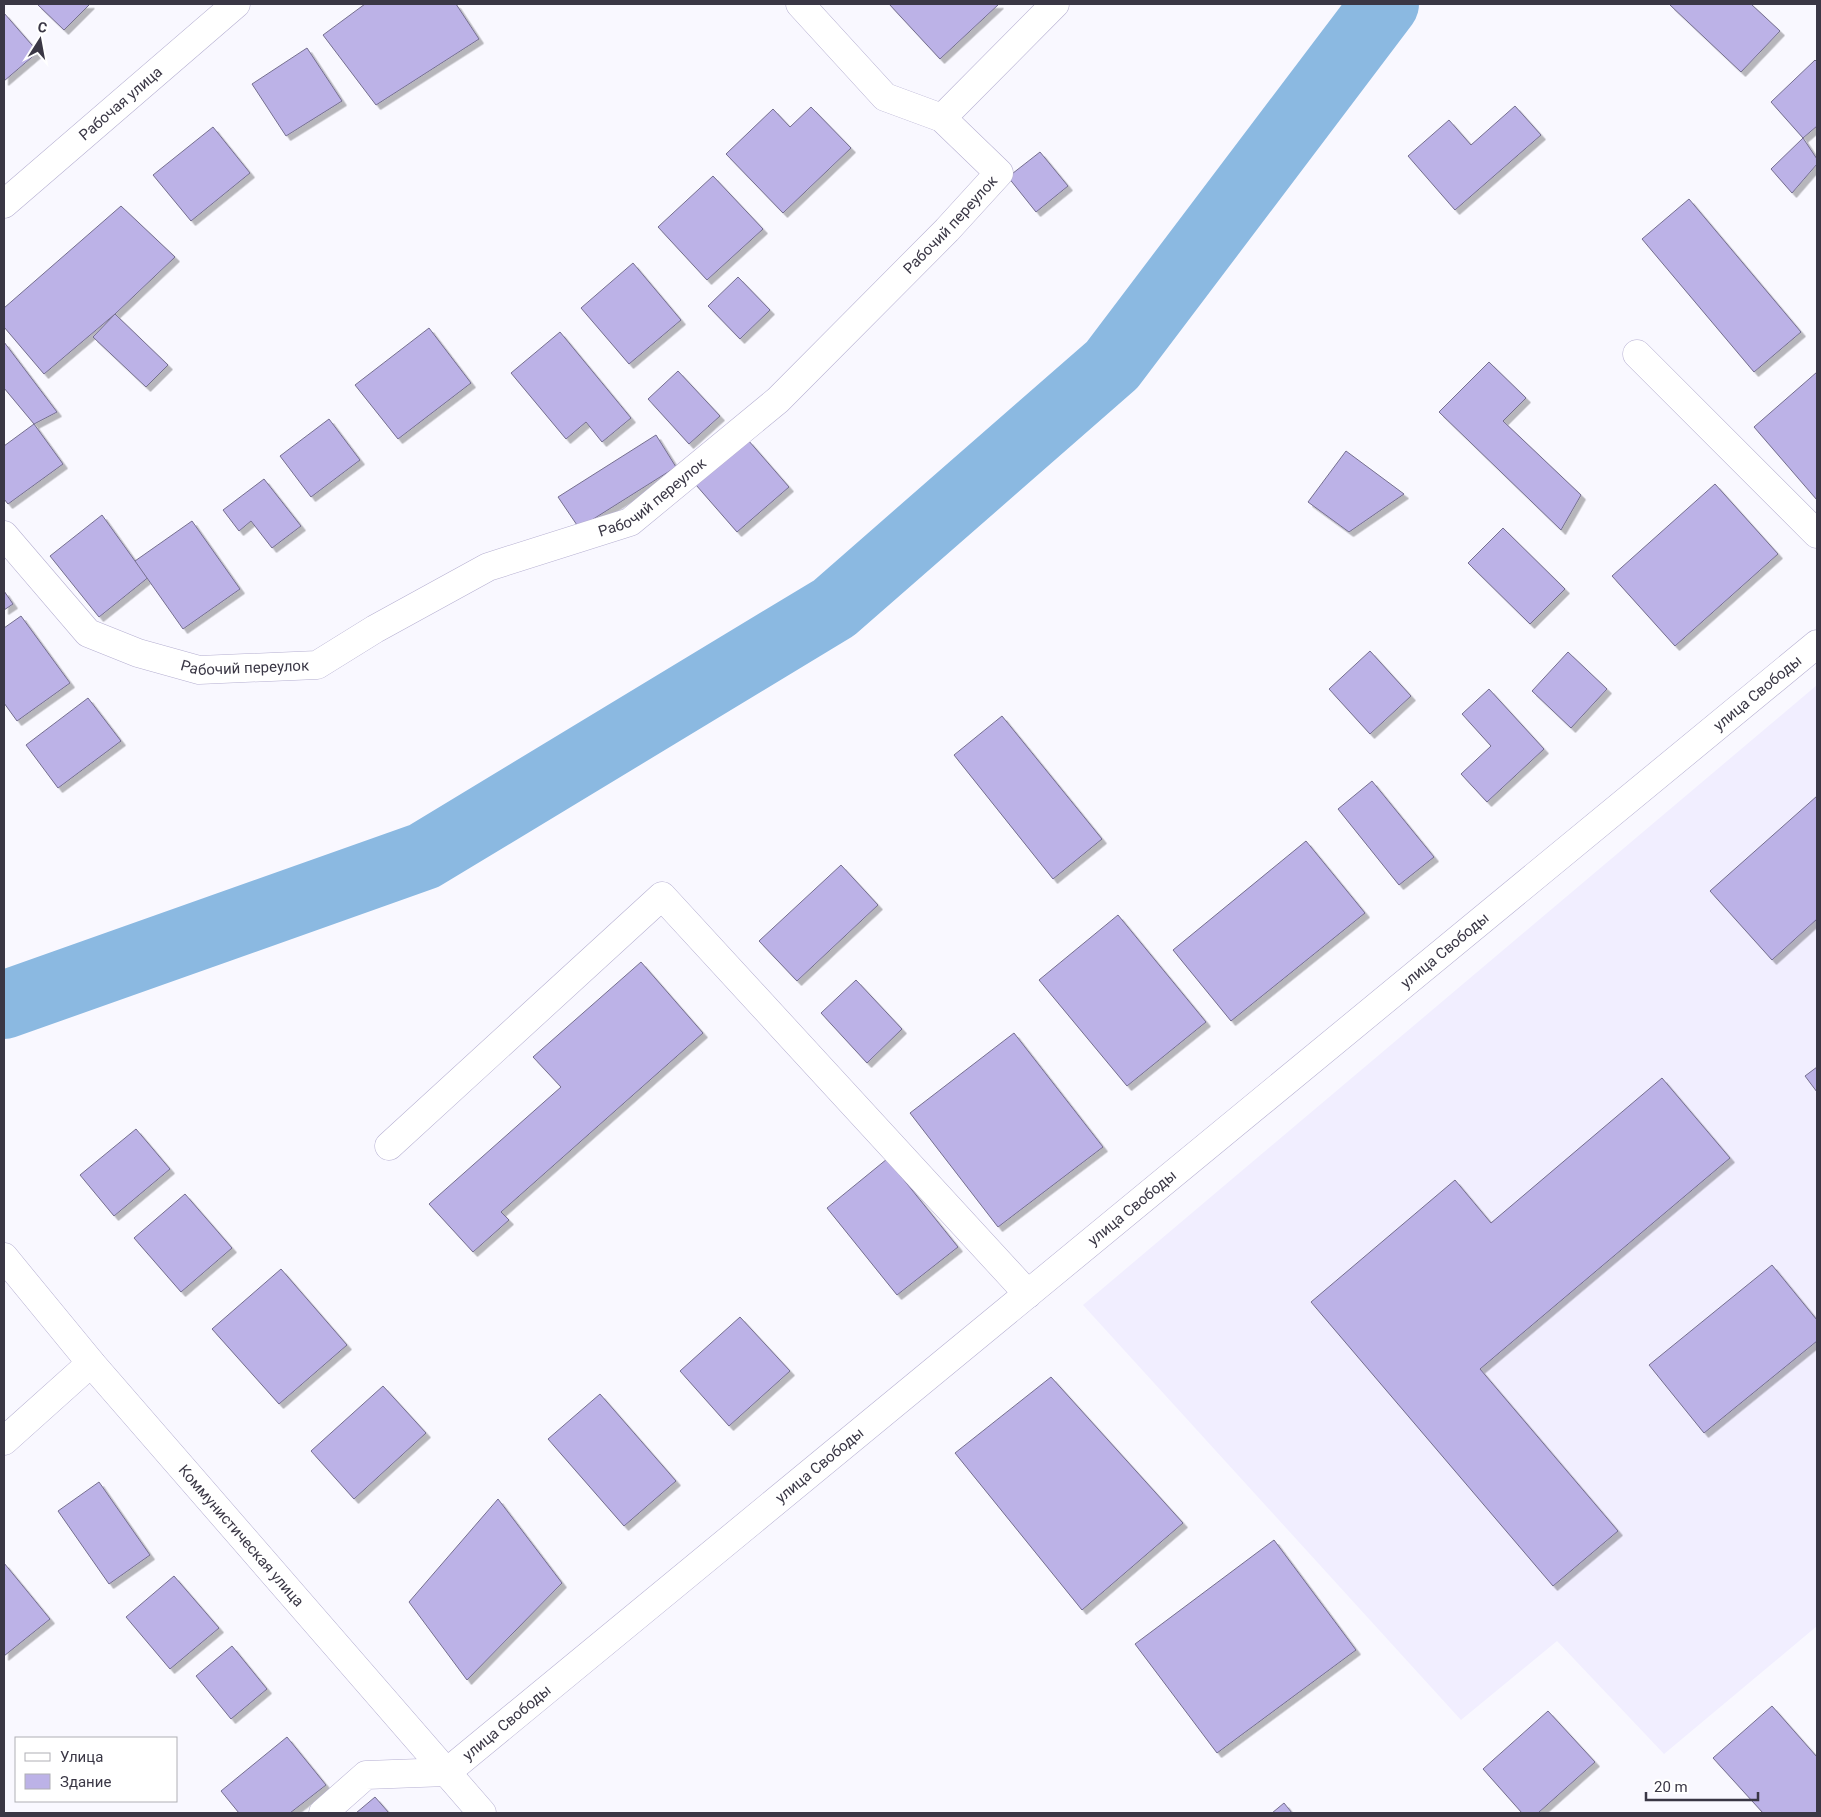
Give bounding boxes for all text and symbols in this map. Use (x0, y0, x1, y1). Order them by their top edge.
north arrow (15, 15, 65, 65)
text: С (36, 19, 49, 36)
street label: Рабочая улица (75, 63, 166, 144)
street label: Рабочий переулок (899, 172, 1001, 278)
street label: Рабочий переулок (596, 454, 710, 541)
street label: улица Свободы (1710, 651, 1805, 735)
street label: Рабочий переулок (179, 656, 309, 679)
street label: улица Свободы (1397, 909, 1493, 992)
street label: улица Свободы (1084, 1166, 1180, 1249)
street label: улица Свободы (772, 1424, 867, 1507)
street label: Коммунистическая улица (175, 1461, 308, 1610)
street label: улица Свободы (459, 1681, 555, 1764)
legend (15, 1737, 178, 1802)
text: Улица (60, 1748, 103, 1766)
scale bar (1646, 1770, 1758, 1802)
text: Здание (60, 1773, 111, 1791)
text: 20 m (1654, 1778, 1688, 1796)

